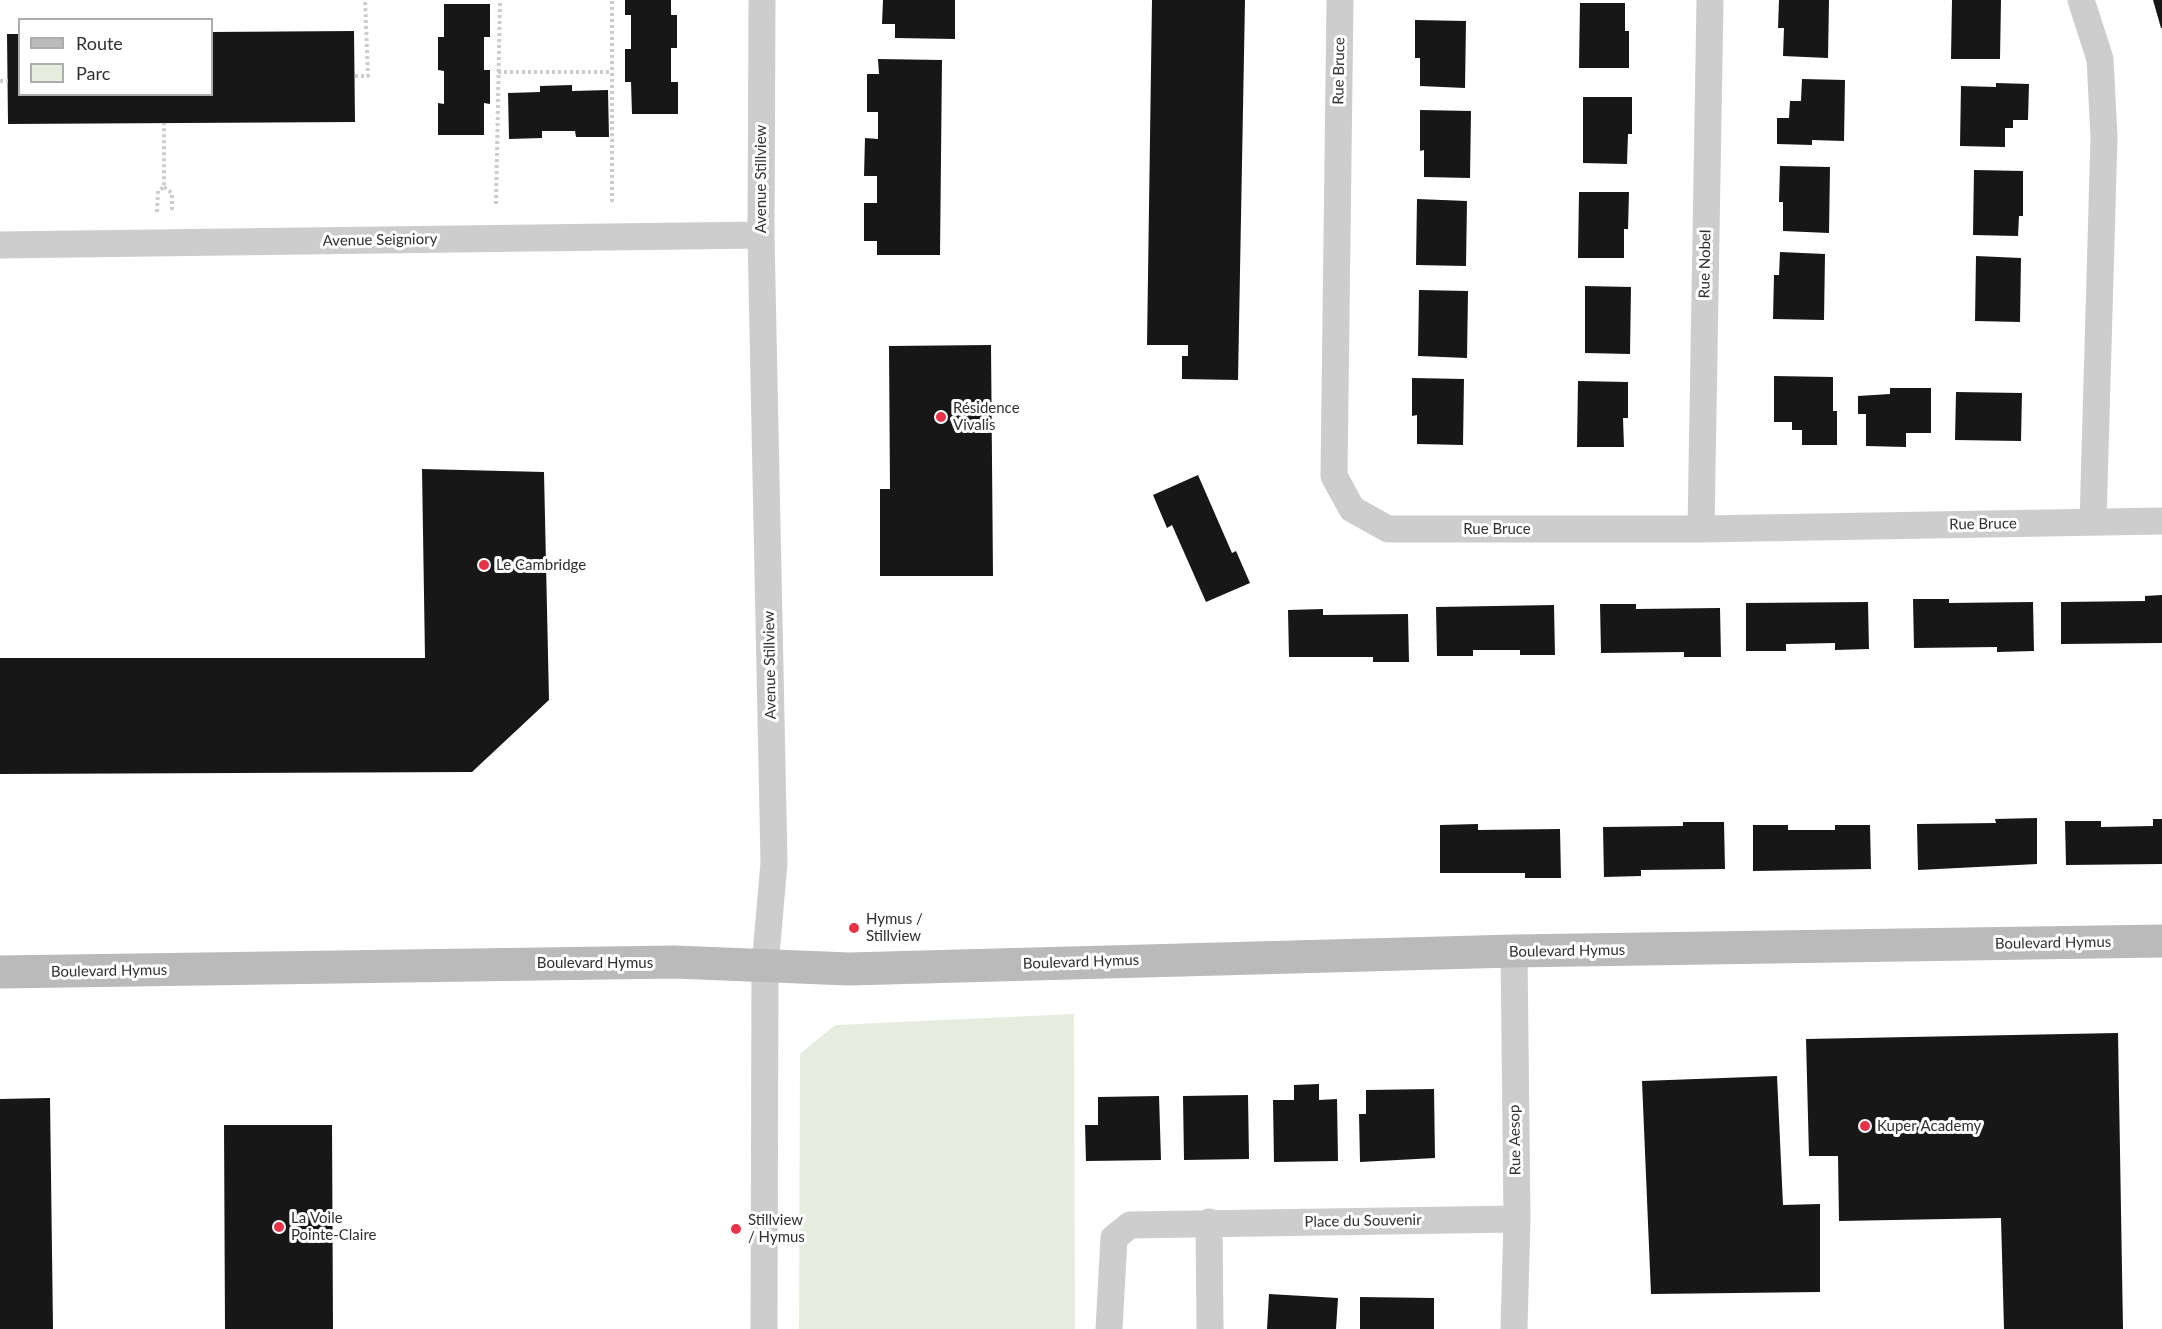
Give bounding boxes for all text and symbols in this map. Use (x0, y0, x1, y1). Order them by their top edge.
legend (18, 18, 213, 96)
text: Route (76, 32, 123, 54)
street label: Rue Bruce (1329, 37, 1349, 105)
text: Parc (76, 62, 110, 84)
street label: Avenue Stillview (752, 125, 770, 233)
street label: Rue Nobel (1695, 229, 1715, 299)
street label: Avenue Seigniory (323, 230, 437, 250)
place label: Résidence Vivalis (953, 399, 1020, 434)
marker: Résidence Vivalis (934, 410, 948, 424)
street label: Rue Bruce (1949, 514, 2017, 534)
street label: Rue Bruce (1463, 520, 1531, 538)
place label: Le Cambridge (496, 556, 586, 574)
marker: Le Cambridge (477, 558, 491, 572)
street label: Avenue Stillview (760, 611, 780, 719)
place label: Hymus / Stillview (866, 910, 923, 945)
marker: Hymus / Stillview (847, 921, 861, 935)
street label: Boulevard Hymus (1995, 933, 2111, 953)
street label: Boulevard Hymus (1509, 941, 1625, 961)
street label: Boulevard Hymus (1023, 951, 1139, 973)
street label: Boulevard Hymus (537, 954, 653, 972)
street label: Boulevard Hymus (51, 961, 167, 981)
street label: Rue Aesop (1505, 1105, 1525, 1175)
place label: Kuper Academy (1877, 1117, 1981, 1135)
marker: Kuper Academy (1858, 1119, 1872, 1133)
place label: La Voile Pointe-Claire (291, 1209, 376, 1244)
place label: Stillview / Hymus (748, 1211, 805, 1246)
street label: Place du Souvenir (1304, 1211, 1422, 1231)
marker: La Voile Pointe-Claire (272, 1220, 286, 1234)
marker: Stillview / Hymus (729, 1222, 743, 1236)

